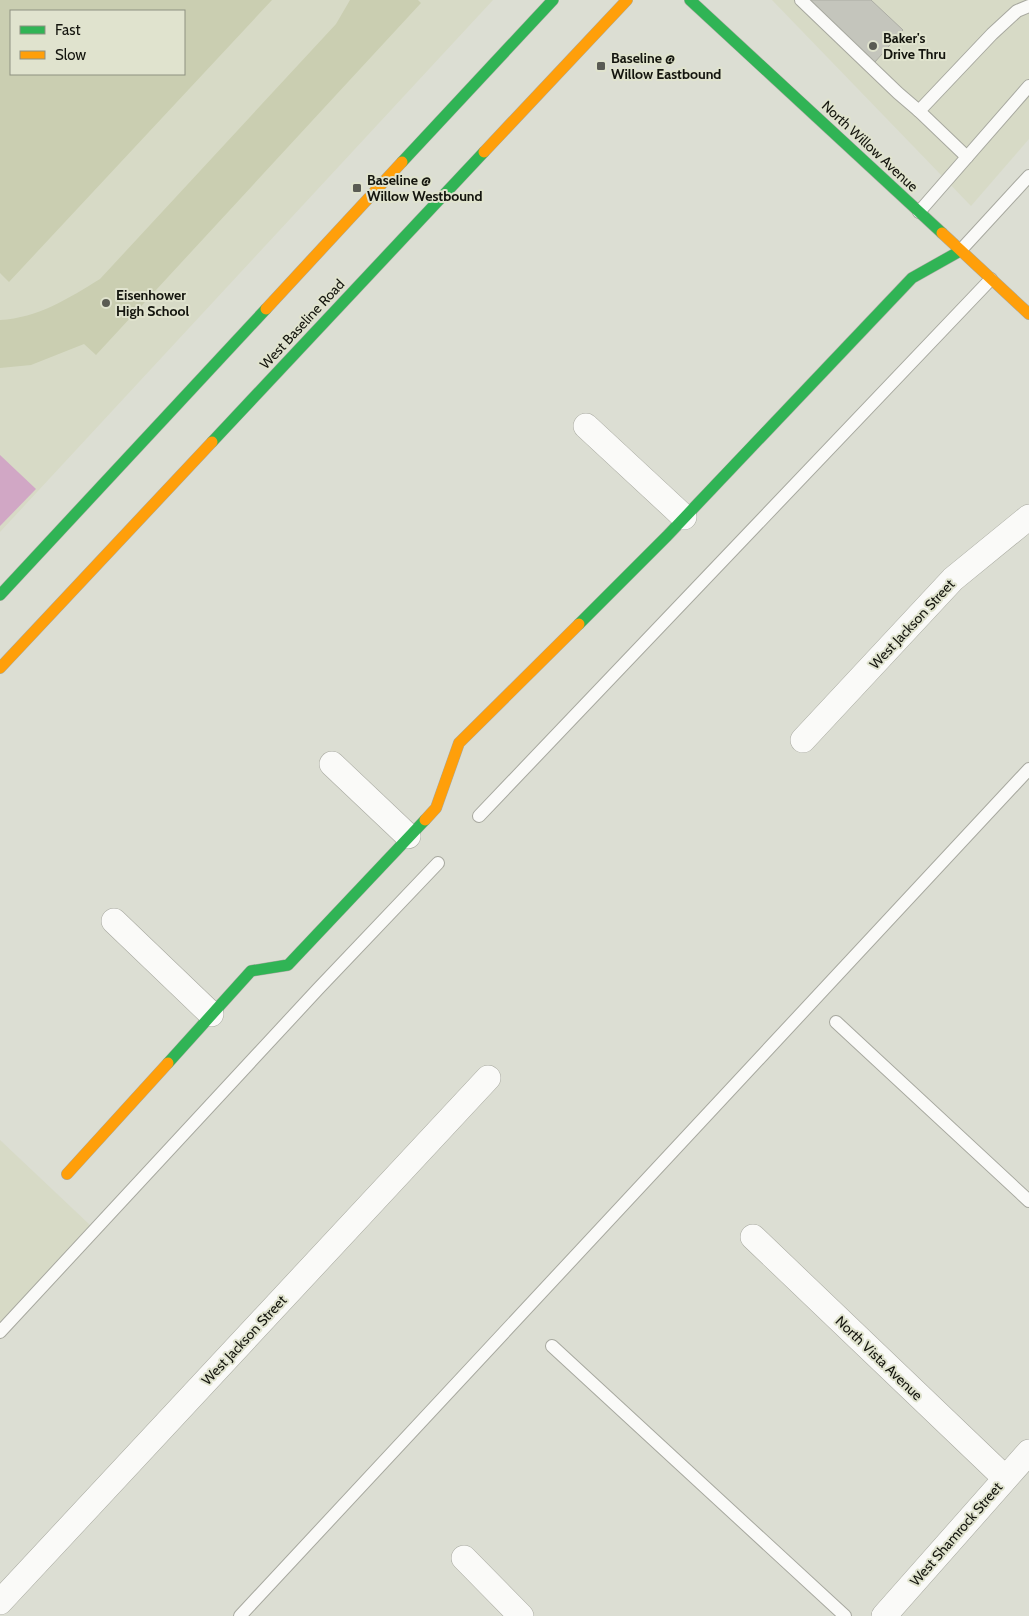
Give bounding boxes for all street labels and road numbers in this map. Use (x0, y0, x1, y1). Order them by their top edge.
street label: North Willow Avenue (818, 97, 922, 195)
street label: West Baseline Road (256, 275, 348, 373)
street label: West Jackson Street (866, 575, 959, 673)
street label: West Jackson Street (198, 1291, 291, 1389)
street label: North Vista Avenue (832, 1312, 926, 1404)
street label: West Shamrock Street (906, 1478, 1006, 1590)

